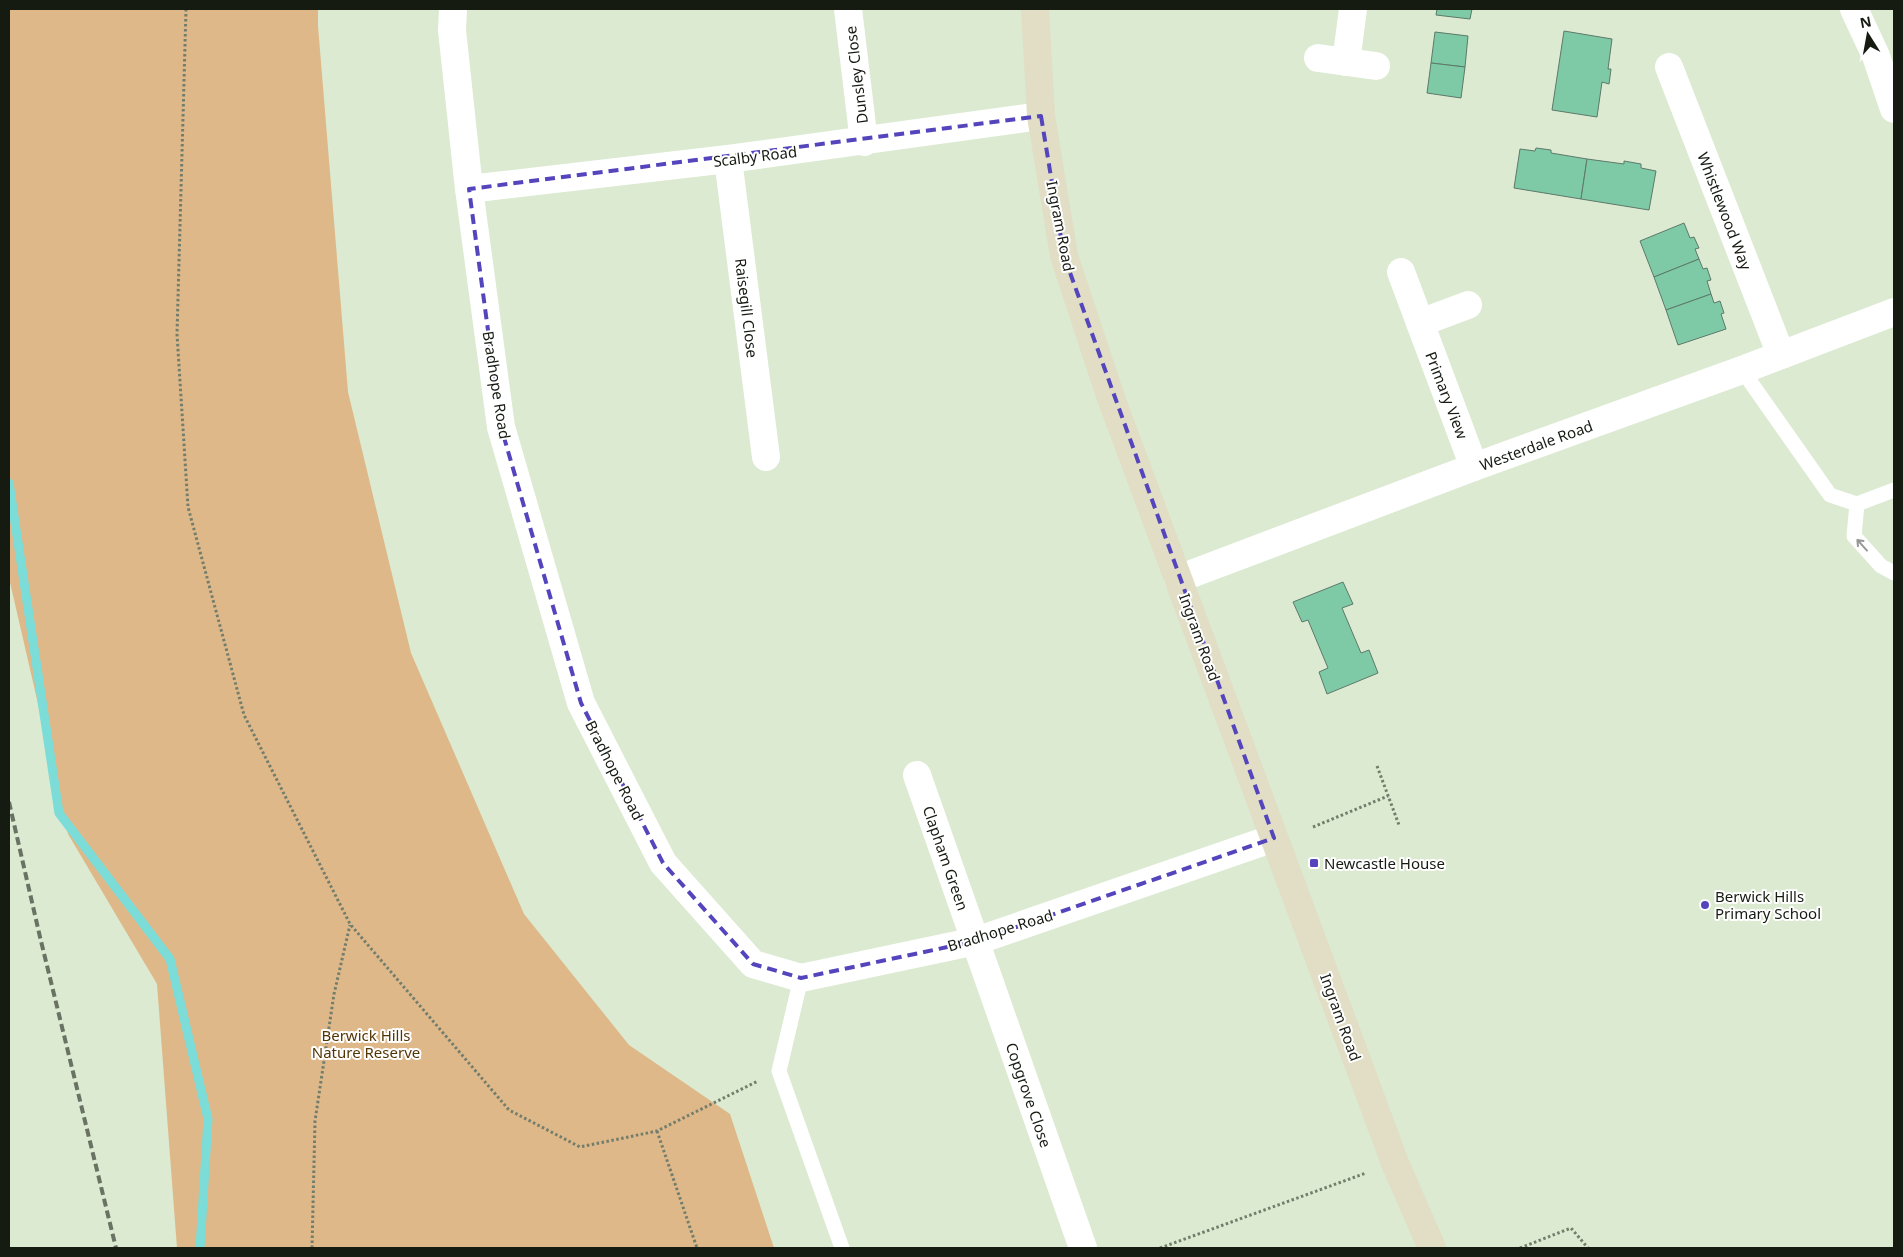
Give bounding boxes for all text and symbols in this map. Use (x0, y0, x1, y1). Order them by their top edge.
north arrow (1843, 10, 1893, 60)
text: N (1858, 11, 1873, 32)
street label: Dunsley Close (840, 25, 872, 125)
street label: Scalby Road (712, 141, 798, 171)
street label: Whistlewood Way (1693, 149, 1757, 273)
street label: Ingram Road (1042, 179, 1080, 273)
street label: Raisegill Close (731, 257, 763, 359)
street label: Bradhope Road (479, 329, 515, 441)
street label: Primary View (1421, 348, 1473, 442)
street label: Westerdale Road (1477, 415, 1595, 475)
one-way arrow (1856, 538, 1868, 551)
street label: Ingram Road (1175, 590, 1225, 684)
street label: Bradhope Road (581, 717, 649, 823)
street label: Clapham Green (919, 803, 973, 913)
place label: Newcastle House (1324, 853, 1445, 873)
marker: Newcastle House (1308, 857, 1320, 869)
place label: Berwick Hills Primary School (1715, 886, 1821, 923)
marker: Berwick Hills Primary School (1699, 899, 1711, 911)
street label: Bradhope Road (945, 904, 1055, 956)
street label: Ingram Road (1316, 970, 1366, 1064)
park label: Berwick Hills Nature Reserve (312, 1025, 420, 1062)
street label: Copgrove Close (1002, 1040, 1056, 1150)

